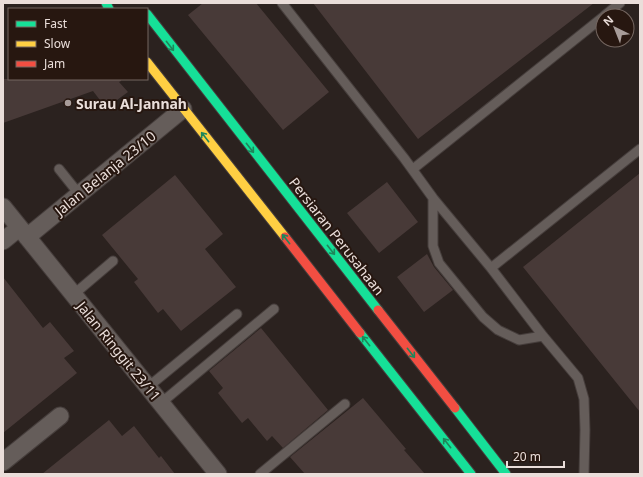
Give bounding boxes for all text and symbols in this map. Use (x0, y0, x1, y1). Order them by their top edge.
legend (8, 8, 148, 80)
north arrow (595, 8, 635, 48)
text: N (599, 12, 616, 29)
text: Fast (44, 15, 68, 32)
text: Slow (44, 35, 71, 52)
one-way arrow (166, 40, 175, 51)
text: Jam (43, 55, 65, 72)
place label: Surau Al-Jannah (76, 94, 187, 113)
marker: Surau Al-Jannah (63, 98, 73, 108)
street label: Jalan Belanja 23/10 (49, 126, 160, 221)
one-way arrow (201, 131, 210, 142)
one-way arrow (246, 142, 255, 153)
street label: Persiaran Perusahaan (285, 173, 389, 299)
one-way arrow (281, 234, 290, 245)
one-way arrow (326, 245, 335, 256)
street label: Jalan Ringgit 23/11 (72, 296, 165, 405)
one-way arrow (362, 336, 371, 347)
one-way arrow (407, 347, 415, 358)
one-way arrow (442, 438, 451, 449)
scale bar (507, 443, 564, 469)
text: 20 m (513, 448, 541, 465)

